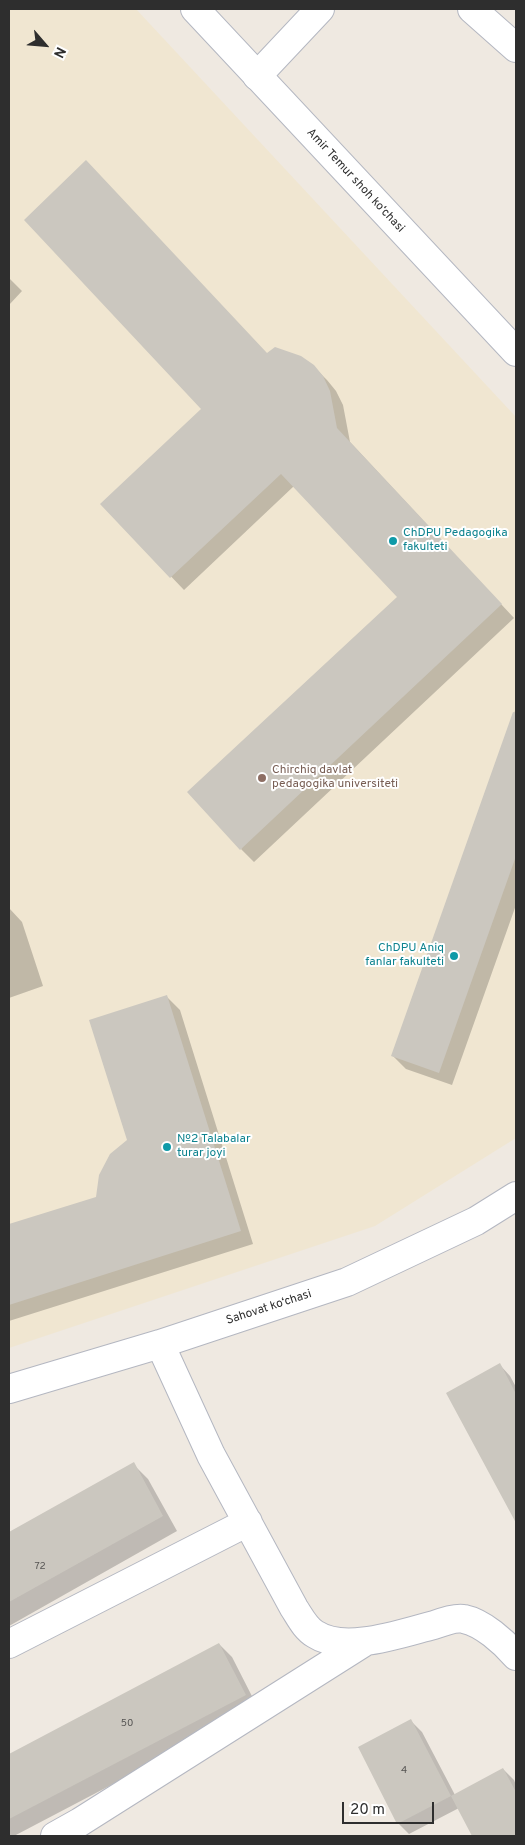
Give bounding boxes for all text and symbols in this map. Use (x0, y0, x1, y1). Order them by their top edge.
north arrow (20, 20, 70, 70)
text: N (49, 44, 69, 60)
street label: Amir Temur shoh ko‘chasi (303, 126, 407, 236)
place label: ChDPU Pedagogika fakulteti (403, 527, 507, 555)
marker: ChDPU Pedagogika fakulteti (387, 535, 399, 547)
place label: Chirchiq davlat pedagogika universiteti (272, 764, 398, 792)
marker: Chirchiq davlat pedagogika universiteti (256, 772, 268, 784)
place label: ChDPU Aniq fanlar fakulteti (365, 942, 444, 970)
marker: ChDPU Aniq fanlar fakulteti (448, 950, 460, 962)
place label: №2 Talabalar turar joyi (177, 1133, 251, 1161)
marker: №2 Talabalar turar joyi (161, 1141, 173, 1153)
street label: Sahovat ko‘chasi (224, 1287, 314, 1329)
house number: 72 (34, 1561, 46, 1573)
house number: 50 (121, 1718, 133, 1730)
house number: 4 (401, 1765, 407, 1777)
scale bar (345, 1792, 438, 1824)
text: 20 m (350, 1801, 385, 1820)

